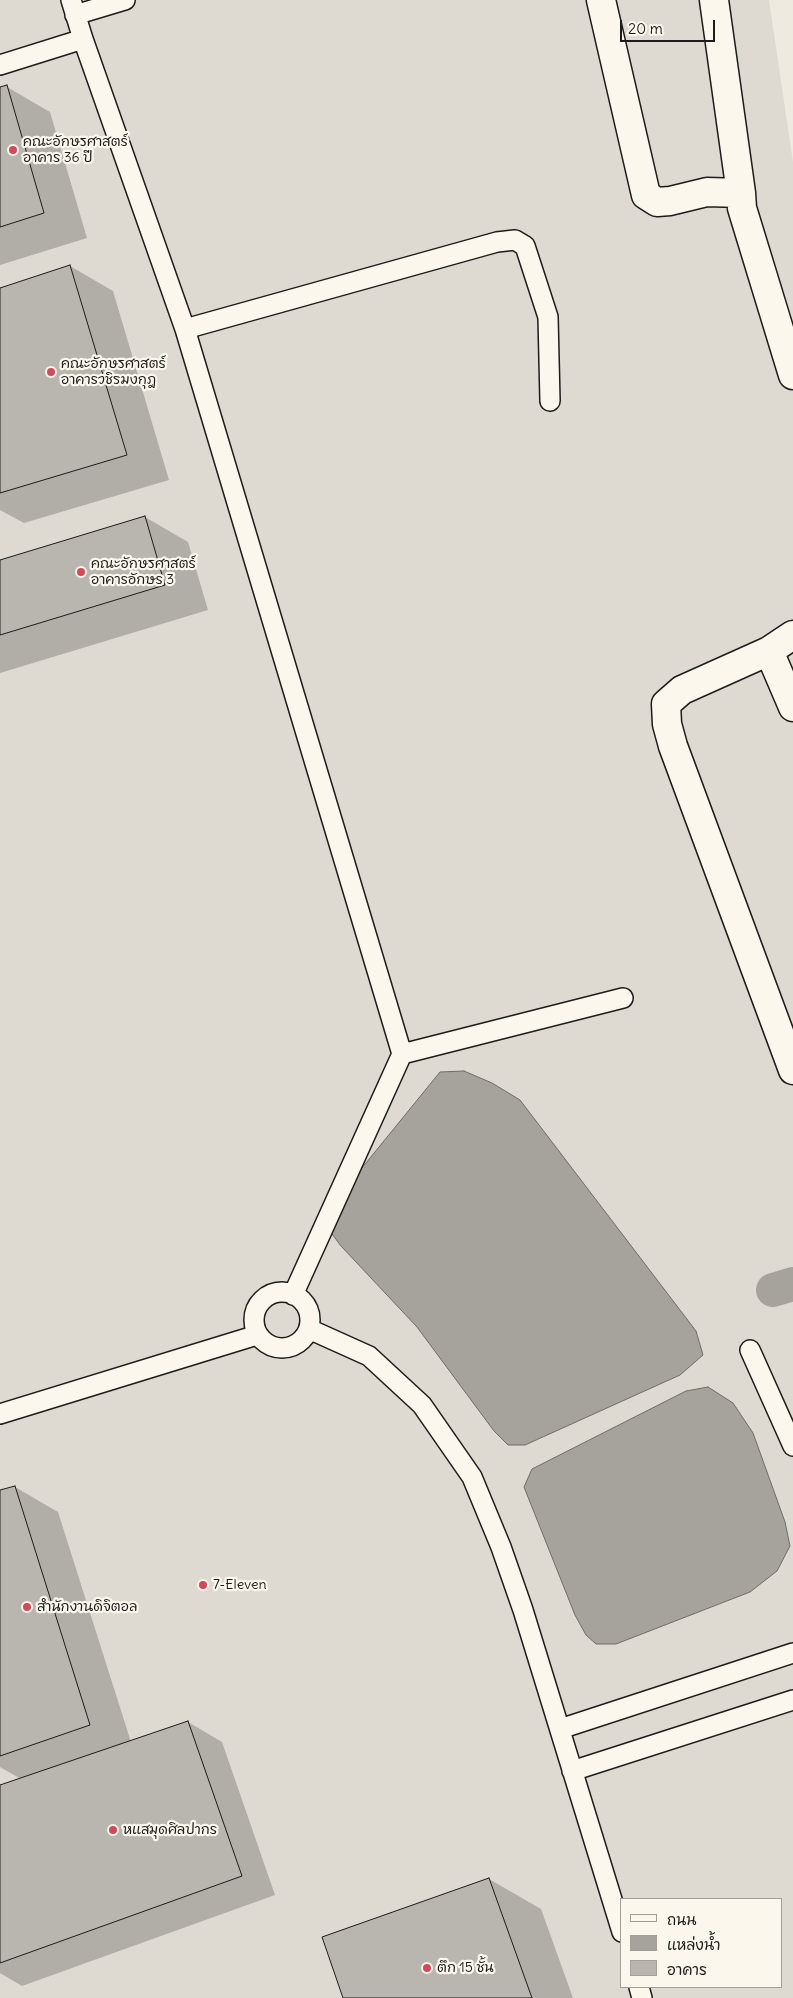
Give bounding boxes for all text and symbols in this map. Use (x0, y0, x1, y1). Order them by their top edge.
scale bar (623, 10, 718, 42)
text: 20 m (628, 19, 663, 38)
place label: คณะอักษรศาสตร์ อาคาร 36 ปี (23, 134, 128, 166)
marker: คณะอักษรศาสตร์ อาคาร 36 ปี (7, 144, 19, 156)
place label: คณะอักษรศาสตร์ อาคารวชิรมงกุฎ (61, 356, 166, 388)
marker: คณะอักษรศาสตร์ อาคารวชิรมงกุฎ (45, 366, 57, 378)
place label: คณะอักษรศาสตร์ อาคารอักษร 3 (91, 556, 196, 588)
marker: คณะอักษรศาสตร์ อาคารอักษร 3 (75, 566, 87, 578)
place label: 7-Eleven (213, 1577, 267, 1593)
marker: 7-Eleven (197, 1579, 209, 1591)
place label: สำนักงานดิจิตอล (37, 1599, 137, 1615)
marker: สำนักงานดิจิตอล (21, 1601, 33, 1613)
place label: หแสมุดศิลปากร (123, 1822, 217, 1838)
marker: หแสมุดศิลปากร (107, 1824, 119, 1836)
legend (620, 1898, 783, 1988)
text: ถนน (667, 1910, 696, 1929)
text: แหล่งน้ำ (667, 1935, 721, 1954)
place label: ตึก 15 ชั้น (437, 1960, 494, 1976)
text: อาคาร (667, 1960, 707, 1979)
marker: ตึก 15 ชั้น (421, 1962, 433, 1974)

